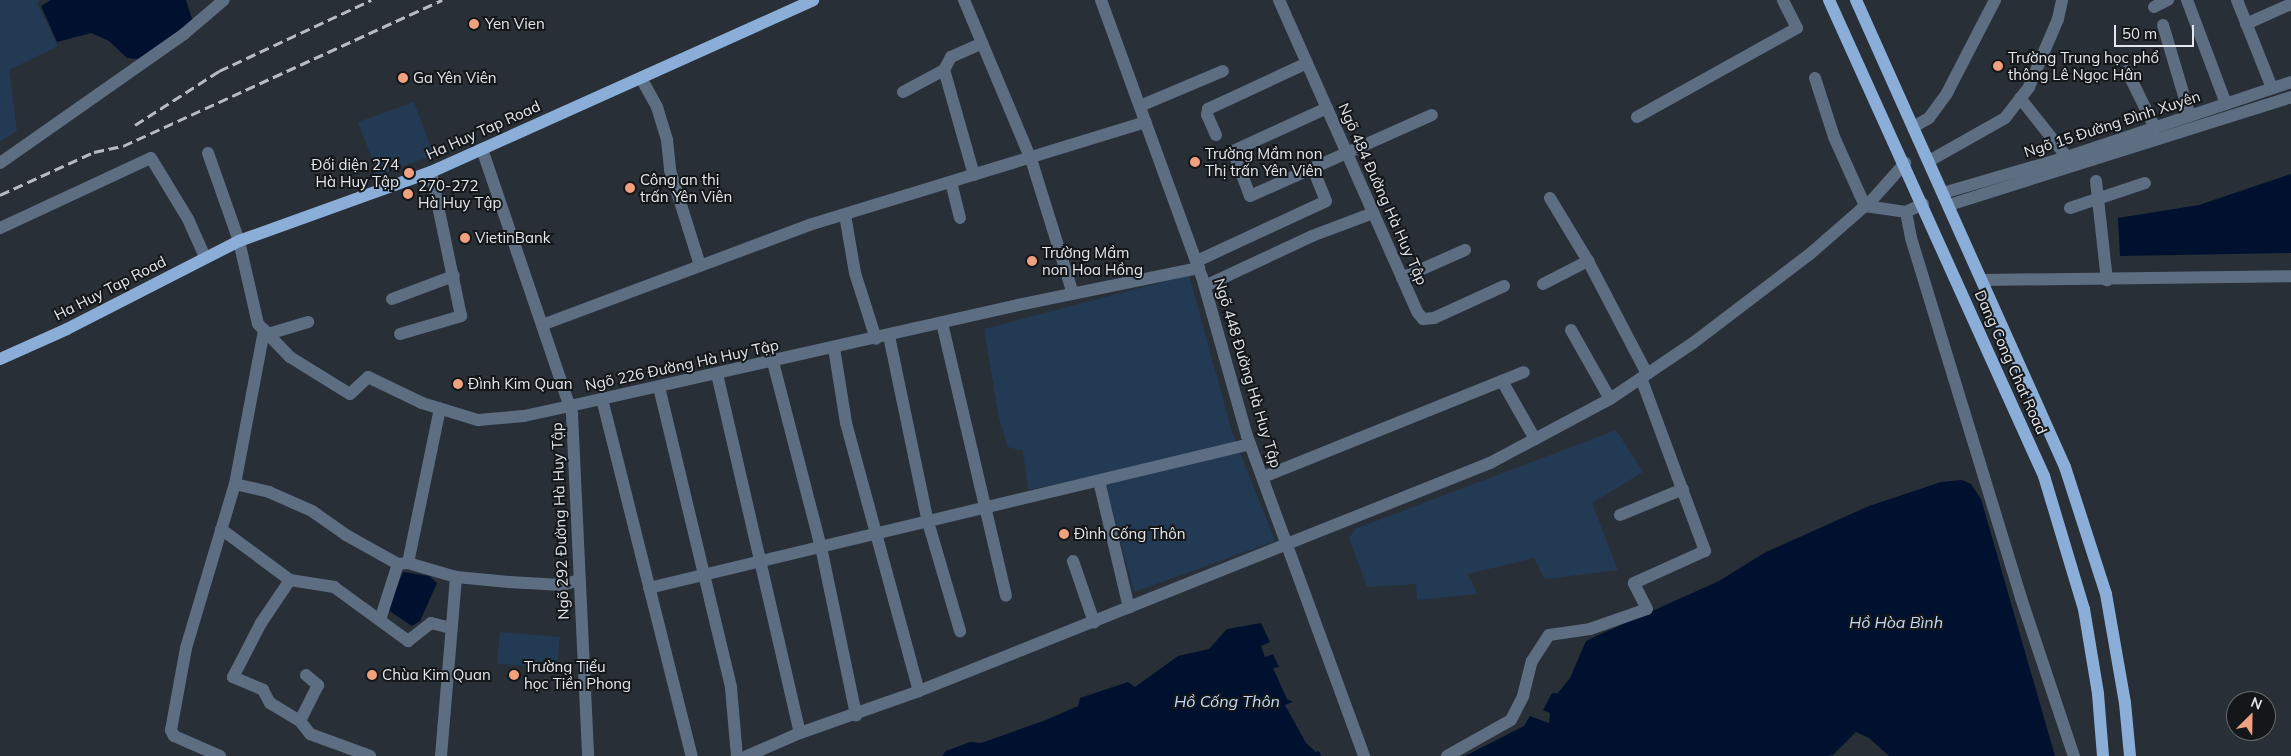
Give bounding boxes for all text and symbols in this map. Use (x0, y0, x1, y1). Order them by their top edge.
place label: Yen Vien (485, 15, 545, 33)
scale bar (2116, 15, 2196, 47)
marker: Yen Vien (467, 17, 481, 31)
text: 50 m (2122, 24, 2157, 43)
place label: Trường Trung học phổ thông Lê Ngọc Hân (2008, 48, 2159, 83)
marker: Trường Trung học phổ thông Lê Ngọc Hân (1992, 60, 2004, 72)
place label: Ga Yên Viên (413, 69, 497, 87)
marker: Ga Yên Viên (397, 72, 409, 84)
street label: Ngõ 15 Đường Đình Xuyên (2022, 87, 2202, 161)
street label: Ha Huy Tap Road (423, 97, 543, 163)
street label: Ngõ 484 Đường Hà Huy Tập (1335, 100, 1431, 288)
place label: Trường Mầm non Thị trấn Yên Viên (1205, 144, 1323, 179)
place label: Đối diện 274 Hà Huy Tập (311, 155, 399, 190)
marker: Trường Mầm non Thị trấn Yên Viên (1189, 156, 1201, 168)
marker: Đối diện 274 Hà Huy Tập (403, 167, 415, 179)
place label: Công an thị trấn Yên Viên (640, 170, 732, 205)
place label: 270-272 Hà Huy Tập (418, 176, 501, 211)
marker: Công an thị trấn Yên Viên (624, 182, 636, 194)
marker: 270-272 Hà Huy Tập (402, 188, 414, 200)
place label: VietinBank (475, 229, 551, 247)
marker: VietinBank (459, 232, 471, 244)
place label: Trường Mầm non Hoa Hồng (1042, 243, 1143, 278)
street label: Ha Huy Tap Road (51, 252, 169, 324)
marker: Trường Mầm non Hoa Hồng (1026, 255, 1038, 267)
street label: Ngõ 448 Đường Hà Huy Tập (1211, 276, 1285, 470)
street label: Dang Cong Chat Road (1971, 287, 2051, 437)
street label: Ngõ 226 Đường Hà Huy Tập (584, 336, 780, 394)
place label: Đình Kim Quan (468, 375, 572, 393)
marker: Đình Kim Quan (452, 378, 464, 390)
street label: Ngõ 292 Đường Hà Huy Tập (548, 422, 572, 620)
place label: Đình Cống Thôn (1074, 525, 1186, 543)
marker: Đình Cống Thôn (1058, 528, 1070, 540)
water label: Hồ Hòa Bình (1849, 612, 1943, 632)
place label: Trường Tiểu học Tiền Phong (524, 657, 631, 692)
place label: Chùa Kim Quan (382, 666, 491, 684)
marker: Chùa Kim Quan (366, 669, 378, 681)
marker: Trường Tiểu học Tiền Phong (508, 669, 520, 681)
water label: Hồ Cống Thôn (1174, 691, 1280, 711)
north arrow (2226, 691, 2276, 741)
text: N (2248, 693, 2265, 713)

